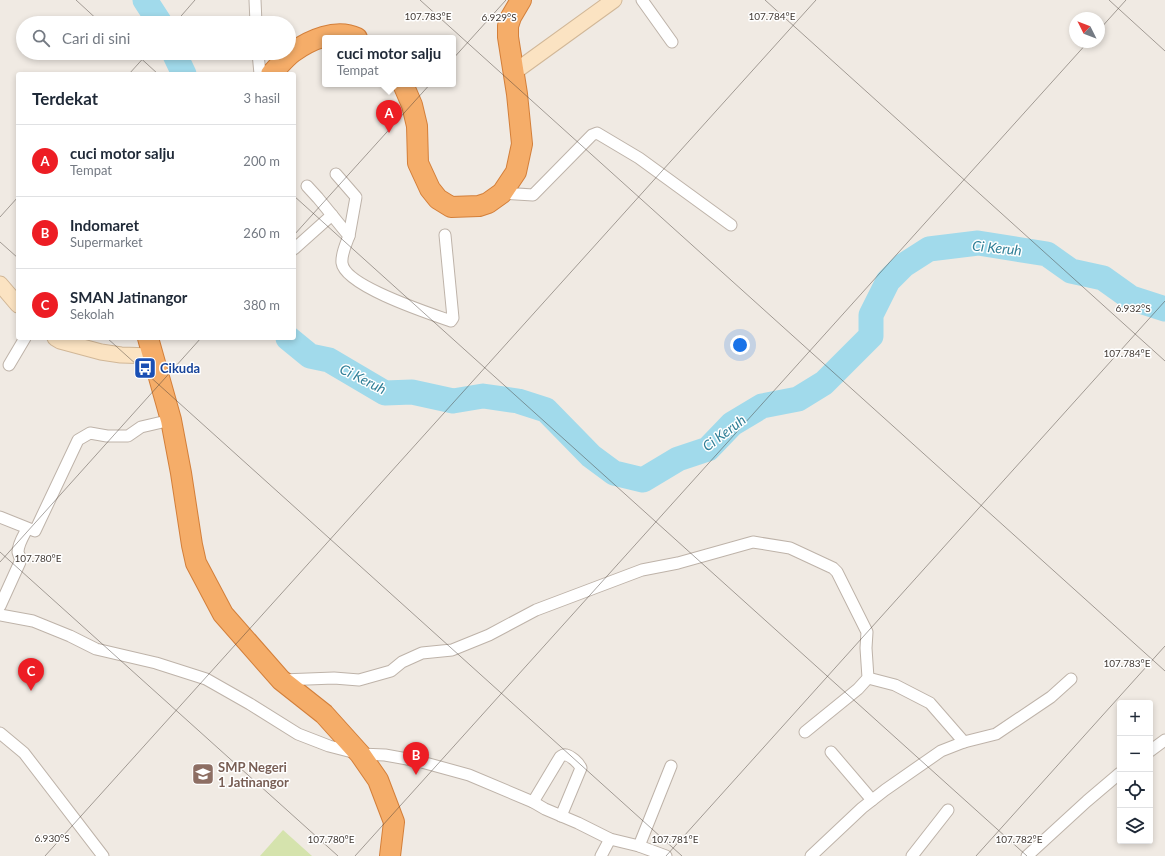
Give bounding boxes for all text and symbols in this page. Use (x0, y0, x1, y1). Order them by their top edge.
text: 107.783°E (404, 10, 452, 22)
text: 107.784°E (748, 10, 796, 22)
text: 6.929°S (481, 11, 517, 23)
north arrow (1069, 12, 1105, 48)
search box (16, 16, 296, 60)
icon: search (30, 27, 52, 49)
text: Cari di sini (62, 29, 130, 47)
popup (322, 35, 456, 87)
text: cuci motor salju (337, 44, 441, 62)
text: Tempat (337, 62, 379, 78)
text: Terdekat (32, 88, 98, 109)
text: 3 hasil (244, 90, 280, 106)
pin: A (376, 100, 402, 133)
text: cuci motor salju (70, 144, 175, 162)
text: A (40, 153, 50, 169)
text: 200 m (243, 153, 280, 169)
text: Tempat (70, 162, 112, 178)
text: Indomaret (70, 216, 139, 234)
text: B (41, 225, 49, 241)
text: 260 m (243, 225, 280, 241)
text: Supermarket (70, 234, 143, 250)
water label: Ci Keruh (971, 236, 1023, 259)
text: SMAN Jatinangor (70, 288, 187, 306)
text: C (41, 297, 49, 313)
text: 380 m (243, 297, 280, 313)
text: 6.932°S (1115, 302, 1151, 314)
text: Sekolah (70, 306, 114, 322)
your location (730, 335, 750, 355)
text: 107.784°E (1103, 347, 1151, 359)
bus stop icon: Cikuda (132, 355, 158, 381)
place label: Cikuda (160, 360, 200, 376)
water label: Ci Keruh (337, 360, 389, 397)
water label: Ci Keruh (699, 411, 749, 454)
text: 107.780°E (14, 552, 62, 564)
text: 107.783°E (1103, 657, 1151, 669)
pin: C (18, 658, 44, 691)
map controls (1117, 700, 1153, 844)
button: + (1117, 700, 1153, 736)
button: − (1117, 736, 1153, 772)
pin: B (403, 742, 429, 775)
place label: SMP Negeri 1 Jatinangor (218, 759, 289, 790)
school or university icon: SMP Negeri 1 Jatinangor (190, 761, 216, 787)
button: locate (1117, 772, 1153, 808)
button: layers (1117, 808, 1153, 844)
text: 6.930°S (34, 832, 70, 844)
text: 107.780°E (307, 833, 355, 845)
text: 107.781°E (651, 833, 699, 845)
text: 107.782°E (995, 833, 1043, 845)

